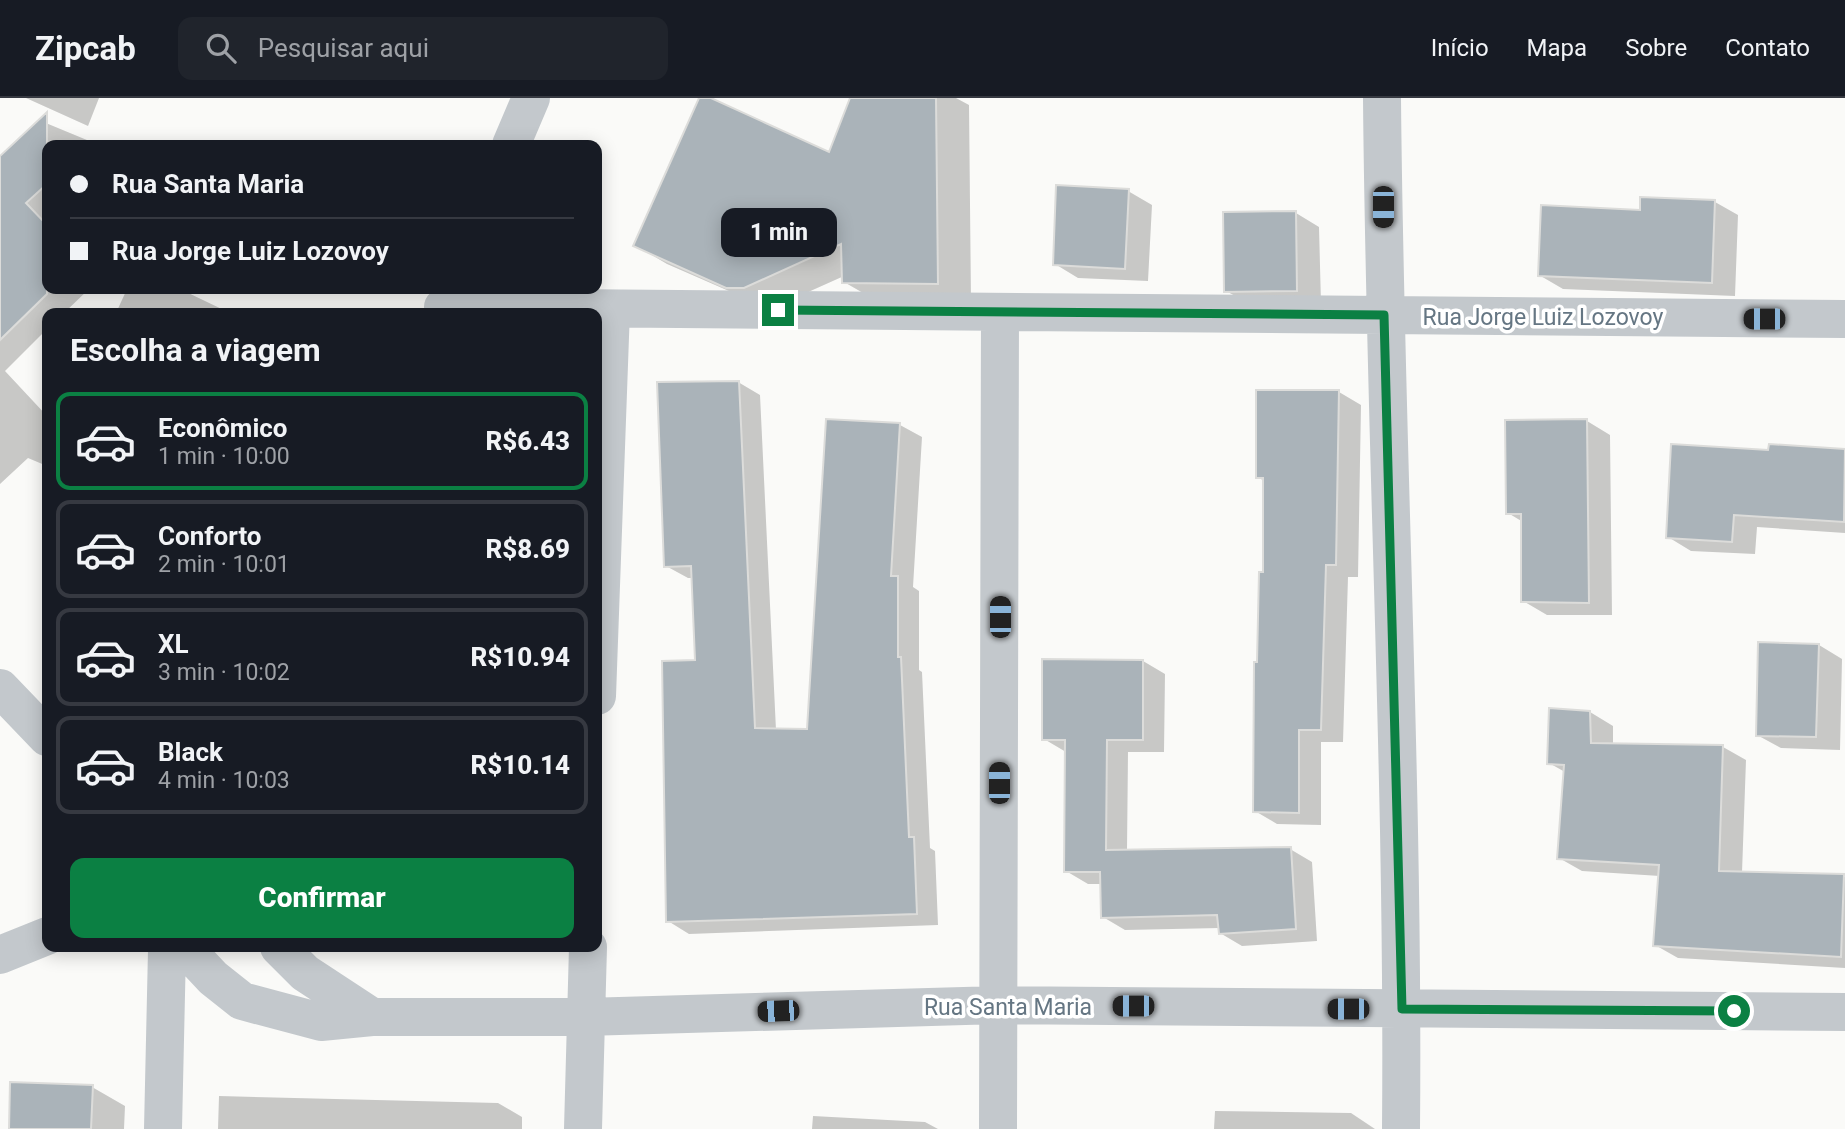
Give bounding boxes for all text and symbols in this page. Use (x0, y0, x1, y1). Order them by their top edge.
search box (178, 17, 668, 80)
text: Zipcab (35, 29, 136, 68)
icon: search (202, 29, 240, 67)
text: Pesquisar aqui (258, 33, 429, 63)
text: Início (1431, 34, 1489, 62)
text: Mapa (1527, 34, 1587, 62)
text: Sobre (1625, 34, 1687, 62)
text: Contato (1725, 34, 1810, 62)
text: Rua Santa Maria (112, 169, 304, 199)
car (1373, 186, 1394, 228)
callout: 1 min (720, 208, 836, 258)
text: 1 min (750, 219, 808, 246)
text: Rua Jorge Luiz Lozovoy (112, 236, 389, 266)
route end (762, 294, 794, 326)
street label: Rua Jorge Luiz Lozovoy (1423, 304, 1664, 331)
car (1744, 309, 1786, 330)
text: Escolha a viagem (70, 331, 321, 369)
icon: car (74, 410, 137, 473)
text: Econômico (158, 413, 287, 443)
text: R$6.43 (486, 426, 570, 456)
text: 1 min · 10:00 (158, 443, 290, 470)
icon: car (74, 518, 137, 581)
text: Conforto (158, 521, 262, 551)
text: R$8.69 (486, 534, 570, 564)
text: 2 min · 10:01 (158, 551, 290, 578)
car (990, 596, 1011, 638)
icon: car (74, 626, 137, 689)
text: XL (158, 629, 189, 659)
text: R$10.94 (471, 642, 570, 672)
text: 3 min · 10:02 (158, 659, 290, 686)
icon: car (74, 734, 137, 797)
text: Black (158, 737, 223, 767)
text: R$10.14 (471, 750, 570, 780)
car (989, 762, 1010, 804)
text: 4 min · 10:03 (158, 767, 290, 794)
button: Confirmar (70, 858, 574, 938)
street label: Rua Santa Maria (924, 994, 1092, 1021)
route start (1718, 995, 1750, 1027)
car (1113, 996, 1155, 1017)
car (1328, 999, 1370, 1020)
car (757, 1000, 800, 1022)

